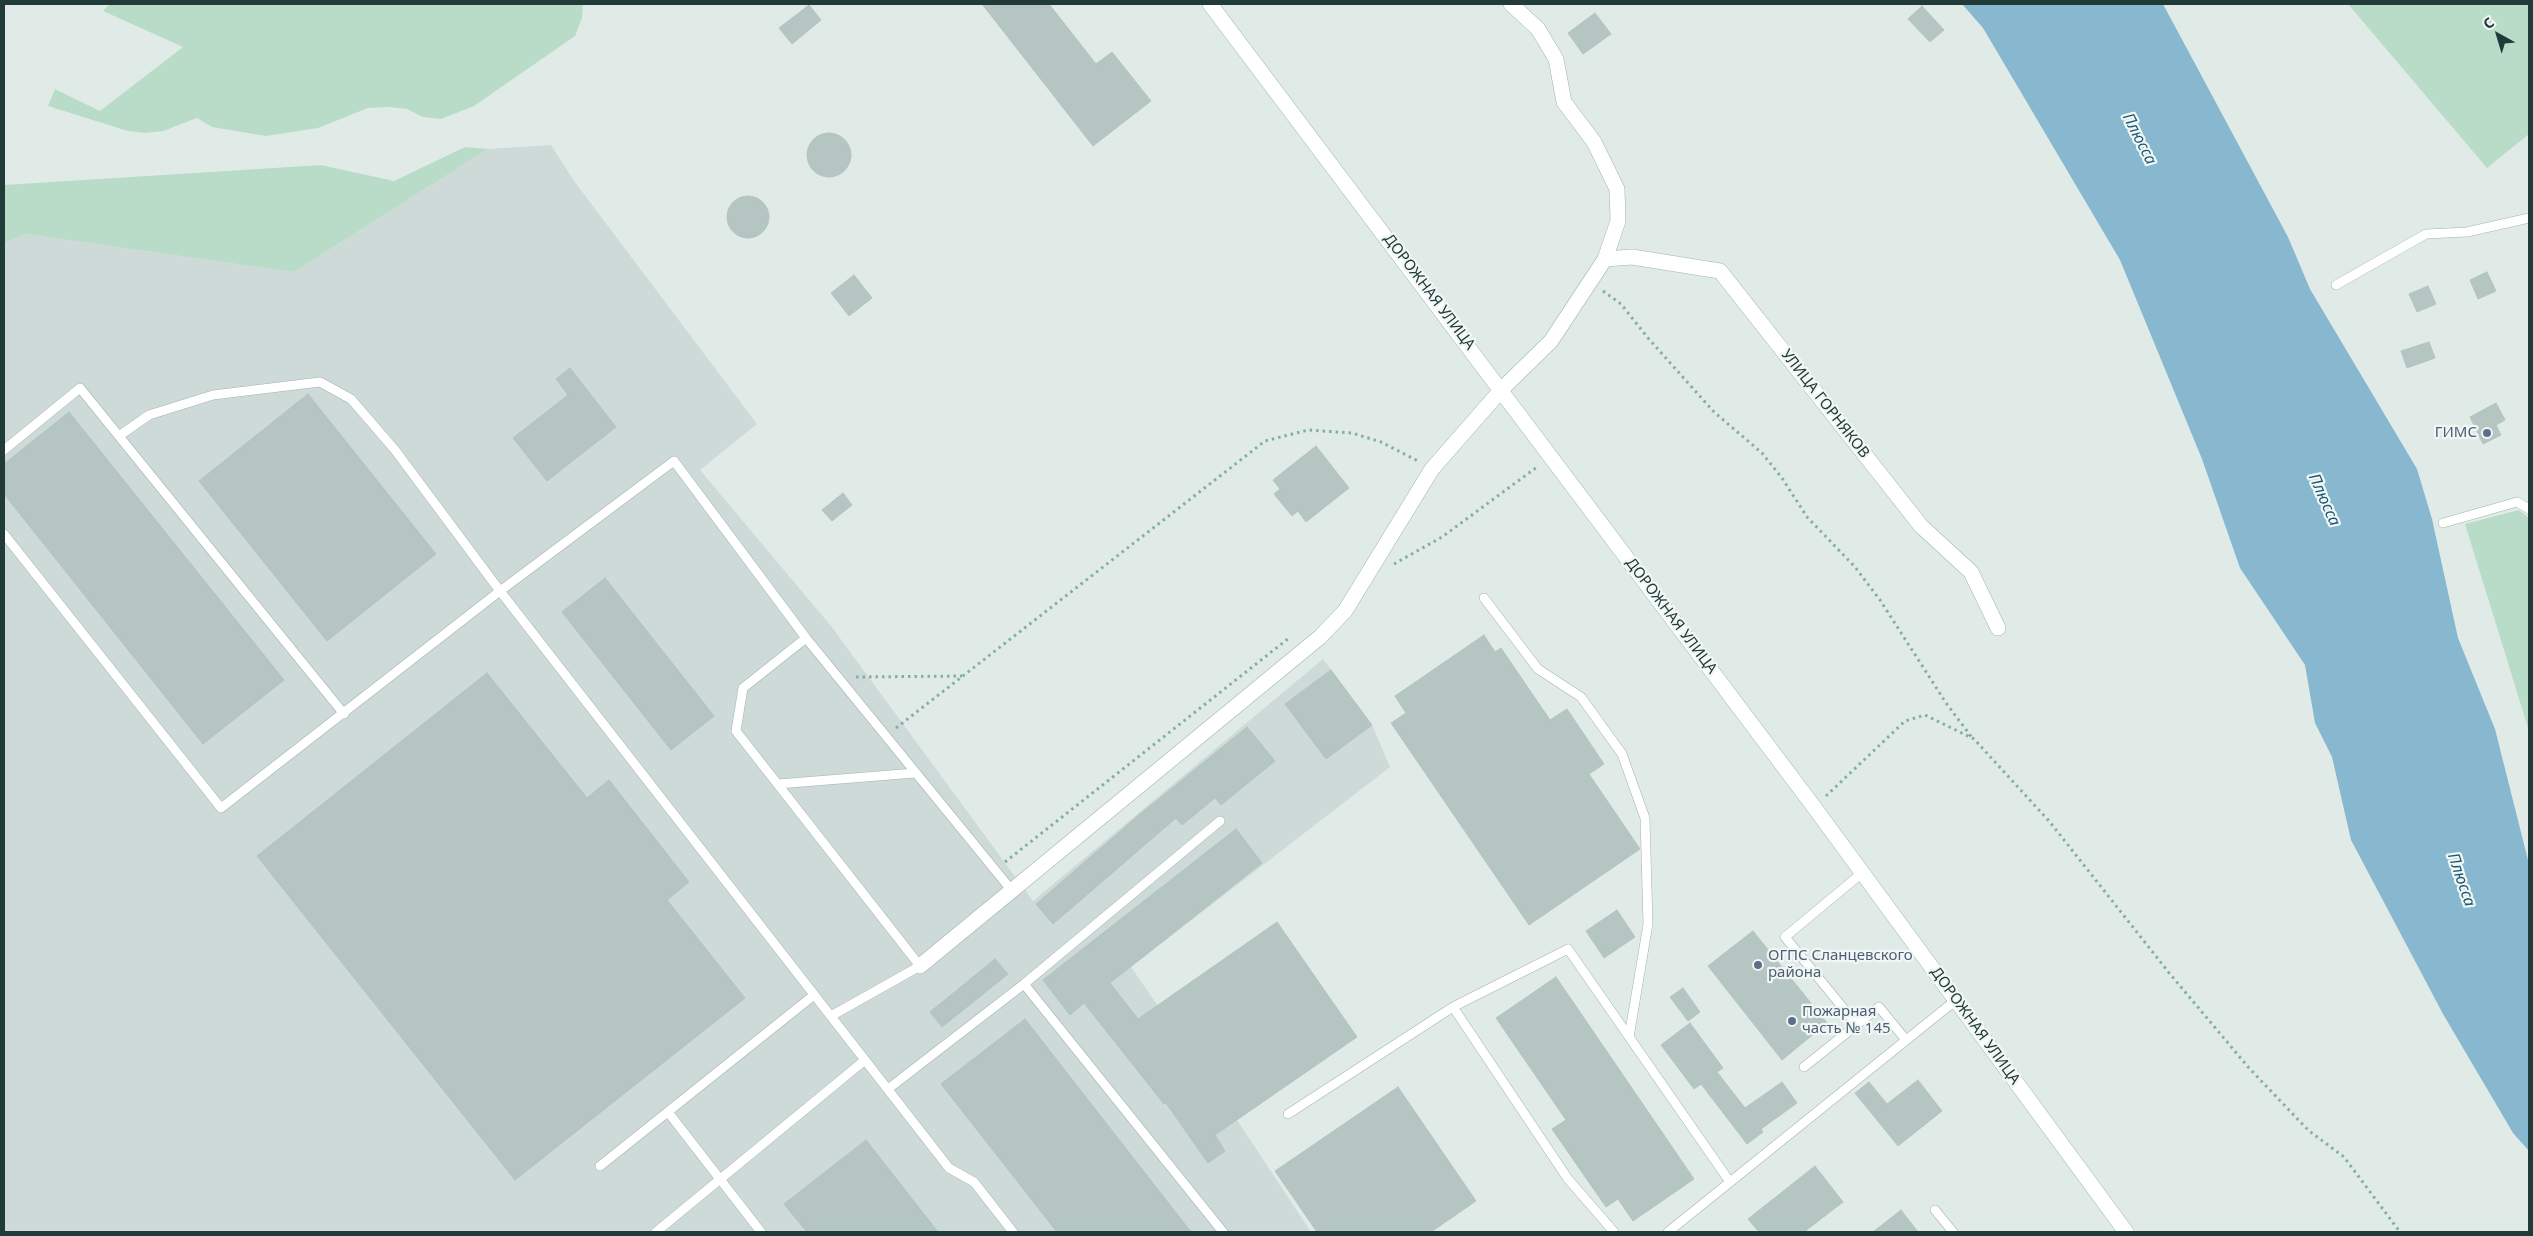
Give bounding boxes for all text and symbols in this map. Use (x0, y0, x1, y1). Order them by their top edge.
north arrow (2473, 10, 2523, 60)
text: С (2479, 13, 2498, 33)
water label: Плюсса (2118, 110, 2160, 168)
street label: ДОРОЖНАЯ УЛИЦА (1379, 230, 1479, 354)
street label: УЛИЦА ГОРНЯКОВ (1777, 346, 1873, 462)
place label: ГИМС (2435, 424, 2477, 442)
marker: ГИМС (2481, 427, 2493, 439)
water label: Плюсса (2304, 471, 2344, 529)
street label: ДОРОЖНАЯ УЛИЦА (1621, 554, 1721, 678)
water label: Плюсса (2443, 851, 2479, 909)
place label: ОГПС Сланцевского района (1768, 947, 1913, 982)
marker: ОГПС Сланцевского района (1752, 959, 1764, 971)
street label: ДОРОЖНАЯ УЛИЦА (1926, 964, 2024, 1088)
place label: Пожарная часть № 145 (1802, 1003, 1891, 1038)
marker: Пожарная часть № 145 (1786, 1015, 1798, 1027)

